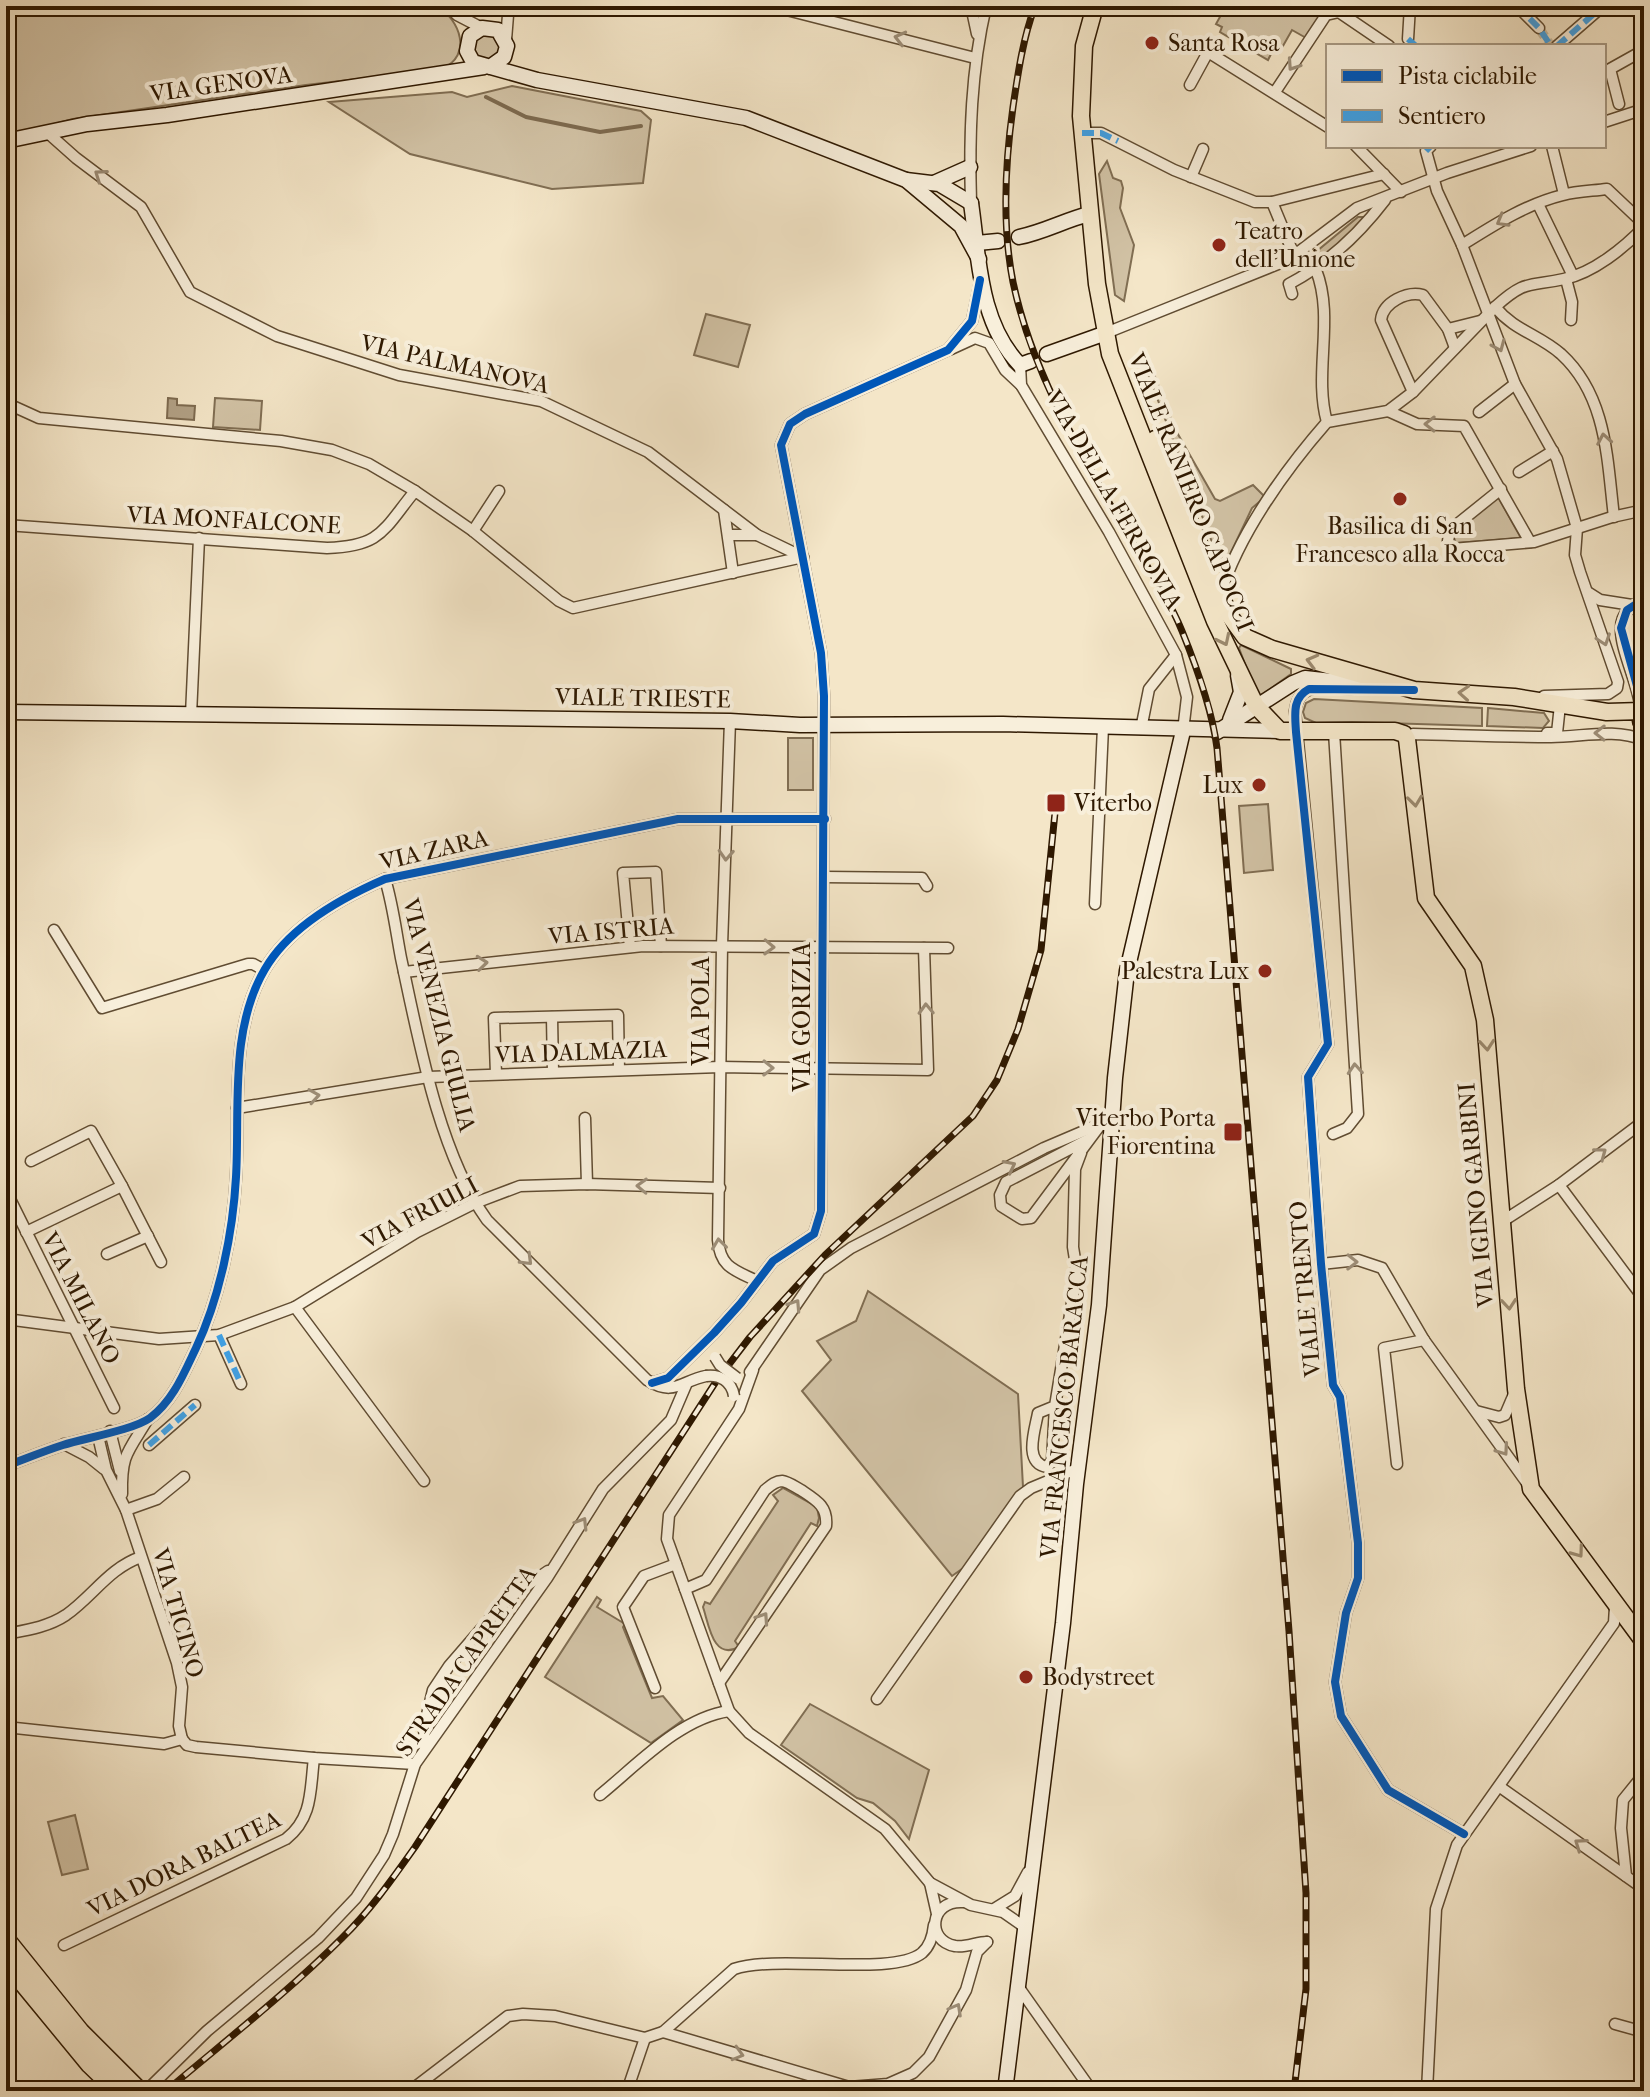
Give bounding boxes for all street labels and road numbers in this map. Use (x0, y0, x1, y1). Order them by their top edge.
street label: VIA GENOVA (147, 60, 294, 108)
street label: VIA PALMANOVA (357, 328, 553, 399)
street label: VIALE RANIERO CAPOCCI (1122, 348, 1260, 635)
street label: VIA DELLA FERROVIA (1039, 384, 1189, 615)
street label: VIA MONFALCONE (125, 500, 342, 540)
street label: VIALE TRIESTE (554, 682, 731, 714)
street label: VIA ZARA (376, 824, 491, 876)
street label: VIA VENEZIA GIULIA (396, 894, 482, 1135)
street label: VIA ISTRIA (546, 912, 675, 951)
street label: VIA GORIZIA (788, 942, 816, 1093)
street label: VIA POLA (687, 956, 715, 1067)
street label: VIA DALMAZIA (493, 1035, 668, 1069)
street label: VIA IGINO GARBINI (1452, 1081, 1500, 1310)
street label: VIA FRIULI (356, 1171, 483, 1256)
street label: VIALE TRENTO (1283, 1200, 1327, 1379)
street label: VIA MILANO (35, 1226, 126, 1369)
street label: VIA FRANCESCO BARACCA (1034, 1254, 1094, 1561)
street label: VIA TICINO (146, 1544, 210, 1681)
street label: STRADA CAPRETTA (390, 1560, 543, 1762)
street label: VIA DORA BALTEA (82, 1805, 286, 1923)

